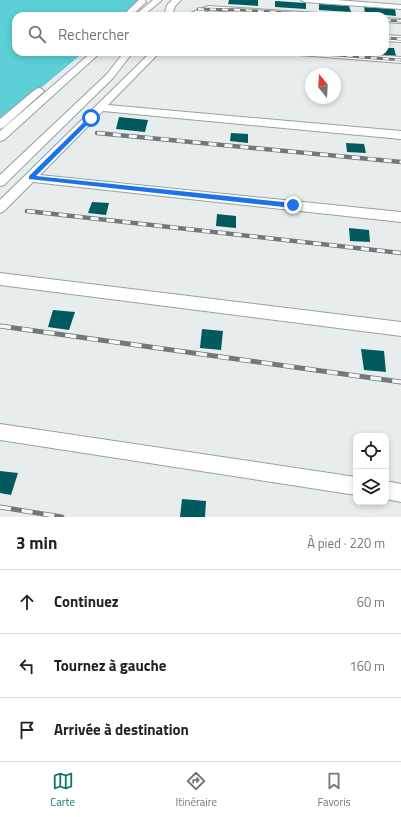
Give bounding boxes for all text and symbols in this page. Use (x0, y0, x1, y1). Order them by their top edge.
search box (12, 12, 389, 56)
icon: search (26, 23, 48, 45)
text: Rechercher (58, 23, 129, 46)
north arrow (305, 68, 341, 104)
route start (82, 109, 100, 127)
route end (284, 196, 302, 214)
map controls (353, 433, 389, 505)
button: locate (353, 433, 389, 469)
button: layers (353, 469, 389, 505)
text: 3 min (16, 530, 57, 556)
text: À pied · 220 m (307, 533, 385, 553)
text: Continuez (54, 590, 119, 613)
icon: ahead (16, 591, 38, 613)
text: 60 m (357, 592, 385, 612)
text: Tournez à gauche (54, 654, 166, 677)
icon: left (16, 655, 38, 677)
text: 160 m (349, 656, 385, 676)
text: Arrivée à destination (54, 718, 189, 741)
icon: arrive (16, 719, 38, 741)
tab: Carte (50, 770, 75, 810)
tab: Itinéraire (176, 770, 217, 810)
tab: Favoris (318, 770, 351, 810)

